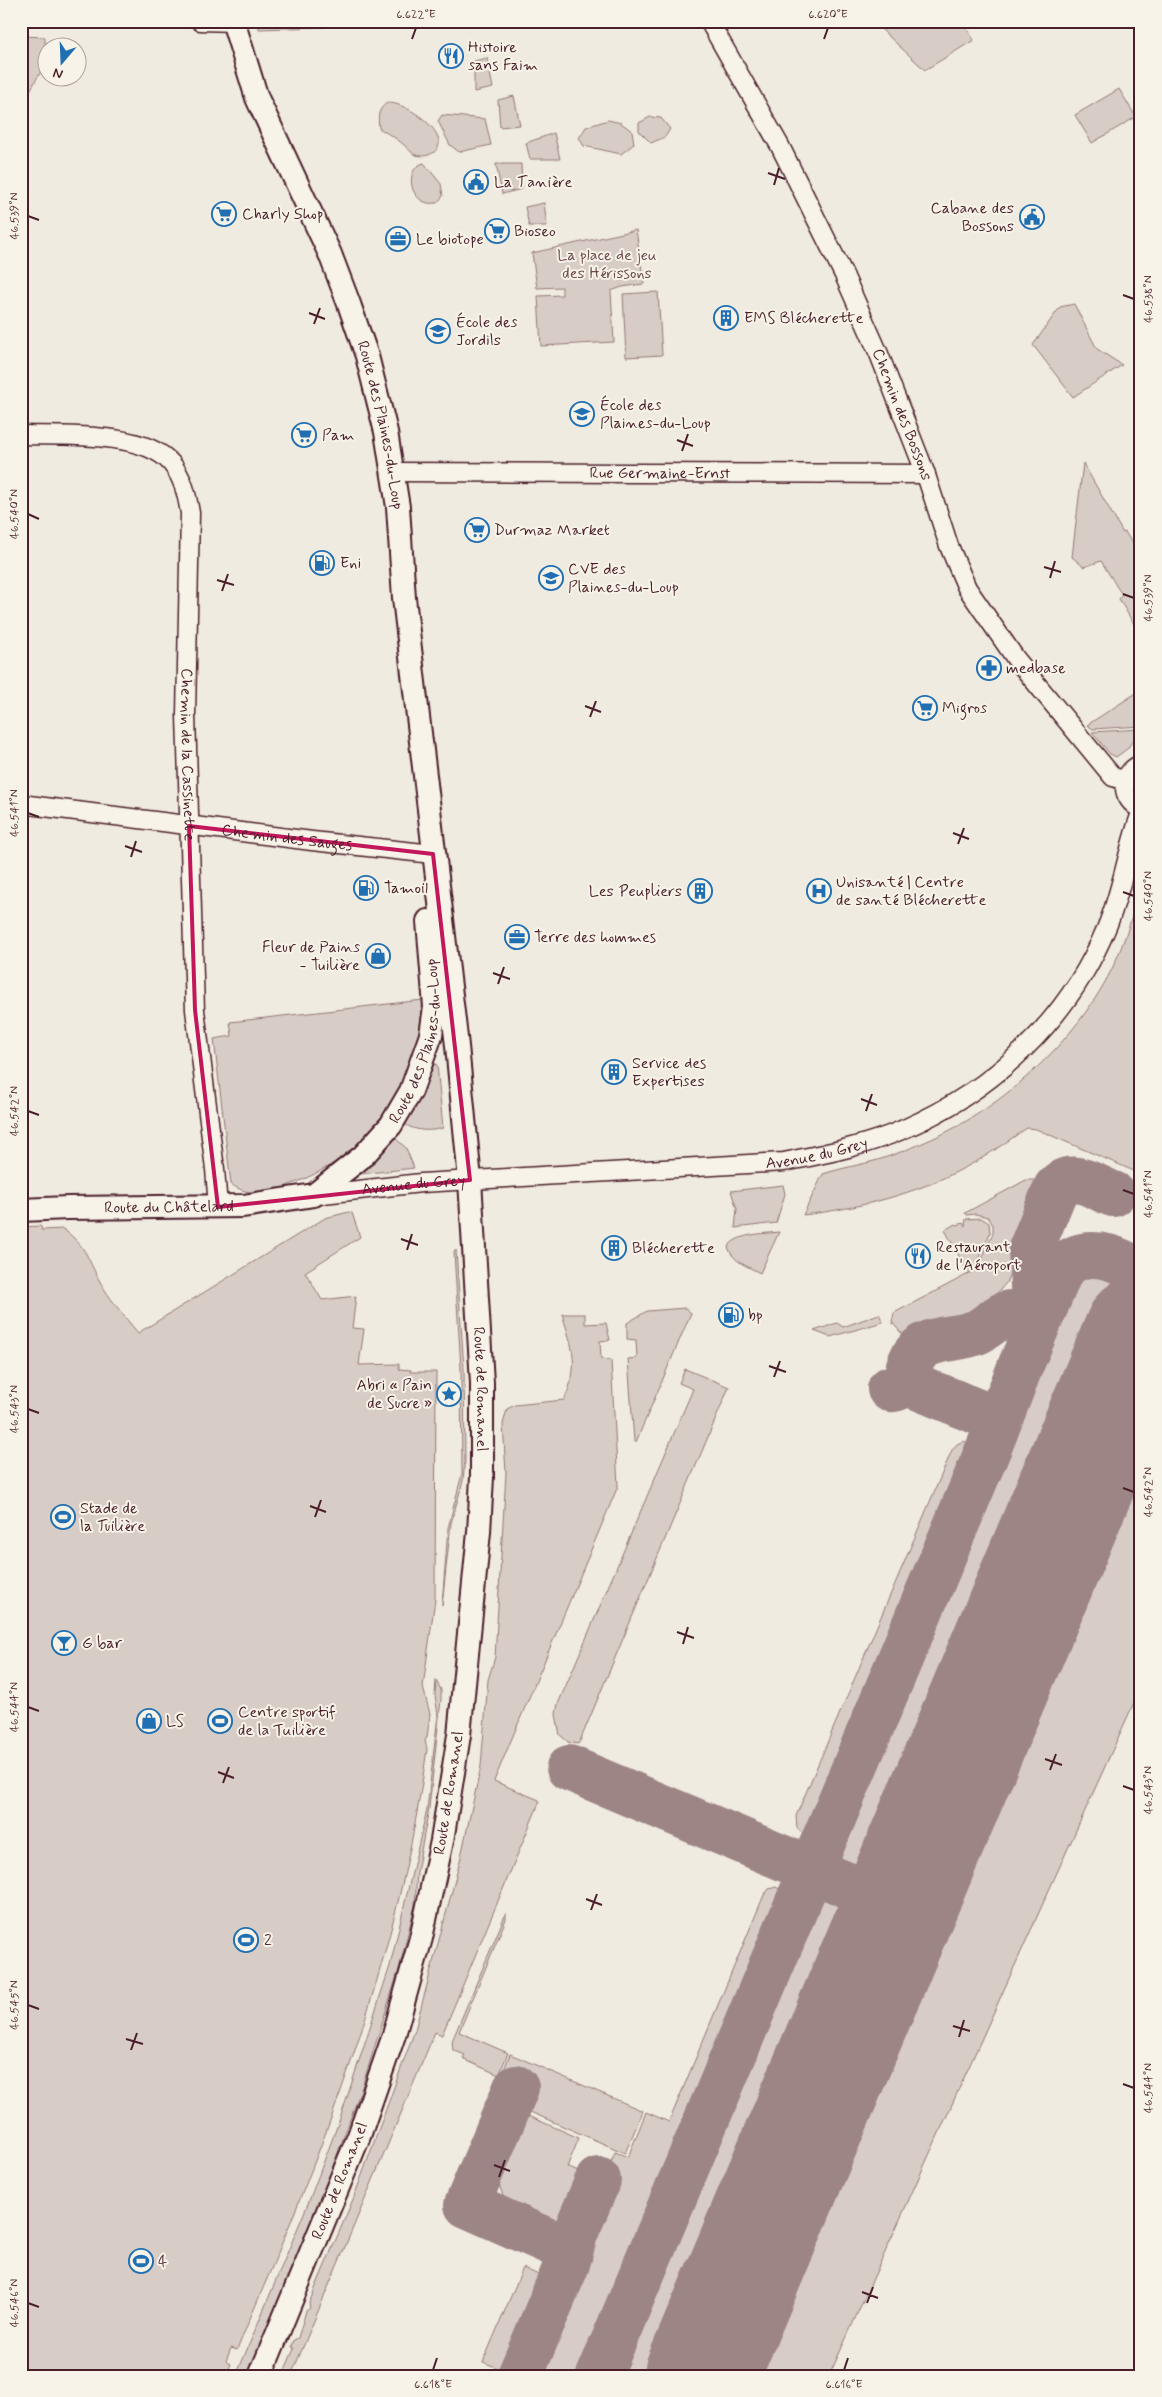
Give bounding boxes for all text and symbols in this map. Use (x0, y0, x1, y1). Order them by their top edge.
text: 6.622°E (396, 7, 436, 23)
text: 6.620°E (808, 7, 848, 23)
place label: Histoire sans Faim (468, 37, 538, 76)
north arrow (38, 38, 88, 88)
restaurant icon: Histoire sans Faim (438, 43, 464, 69)
text: N (51, 63, 65, 83)
public building icon: La Tanière (463, 169, 489, 195)
place label: La Tanière (494, 172, 573, 193)
text: 46.539°N (7, 192, 23, 240)
place label: Cabane des Bossons (930, 198, 1014, 237)
supermarket icon: Charly Shop (211, 201, 237, 227)
place label: Charly Shop (242, 204, 323, 225)
public building icon: Cabane des Bossons (1019, 204, 1045, 230)
supermarket icon: Bioseo (484, 218, 510, 244)
place label: Bioseo (514, 221, 556, 242)
office icon: Le biotope (385, 226, 411, 252)
place label: Le biotope (416, 229, 484, 250)
park label: La place de jeu des Hérissons (557, 245, 657, 284)
text: 46.538°N (1141, 275, 1157, 323)
building icon: EMS Blécherette (713, 305, 739, 331)
place label: EMS Blécherette (744, 308, 863, 329)
place label: École des Jordils (456, 312, 517, 351)
school or university icon: École des Jordils (425, 318, 451, 344)
street label: Route des Plaines-du-Loup (352, 338, 409, 511)
street label: Chemin des Bossons (867, 345, 937, 483)
place label: École des Plaines-du-Loup (600, 395, 711, 434)
school or university icon: École des Plaines-du-Loup (569, 401, 595, 427)
supermarket icon: Pam (291, 422, 317, 448)
place label: Pam (322, 425, 355, 446)
street label: Rue Germaine-Ernst (590, 462, 730, 484)
text: 46.540°N (7, 489, 23, 539)
supermarket icon: Durmaz Market (464, 517, 490, 543)
place label: Durmaz Market (494, 520, 610, 541)
fuel station icon: Eni (309, 550, 335, 576)
place label: Eni (340, 553, 361, 574)
place label: CVE des Plaines-du-Loup (568, 559, 679, 598)
school or university icon: CVE des Plaines-du-Loup (538, 565, 564, 591)
text: 46.539°N (1141, 574, 1157, 622)
pharmacy icon: medbase (976, 655, 1002, 681)
place label: medbase (1006, 658, 1066, 679)
street label: Chemin de la Cassinette (175, 668, 200, 842)
supermarket icon: Migros (912, 695, 938, 721)
place label: Migros (942, 698, 987, 720)
text: 46.541°N (7, 789, 23, 837)
street label: Chemin des Sauges (220, 819, 353, 856)
text: 46.540°N (1141, 871, 1157, 921)
place label: Unisanté | Centre de santé Blécherette (836, 872, 986, 911)
fuel station icon: Tamoil (353, 875, 379, 901)
place label: Tamoil (384, 878, 428, 899)
building icon: Les Peupliers (687, 878, 713, 904)
hospital icon: Unisanté | Centre de santé Blécherette (806, 878, 832, 904)
place label: Les Peupliers (589, 881, 682, 902)
office icon: Terre des hommes (504, 924, 530, 950)
place label: Terre des hommes (534, 927, 656, 948)
place label: Fleur de Pains - Tuilière (262, 937, 360, 976)
shop icon: Fleur de Pains - Tuilière (365, 943, 391, 969)
street label: Route des Plaines-du-Loup (384, 958, 446, 1127)
place label: Service des Expertises (632, 1053, 706, 1092)
building icon: Service des Expertises (601, 1059, 627, 1085)
text: 46.542°N (7, 1086, 23, 1136)
street label: Avenue du Grey (765, 1133, 870, 1174)
street label: Avenue du Grey (361, 1170, 466, 1200)
text: 46.541°N (1141, 1170, 1157, 1218)
street label: Route du Châtelard (104, 1196, 234, 1218)
building icon: Blécherette (601, 1235, 627, 1261)
place label: Restaurant de l'Aéroport (936, 1237, 1021, 1276)
place label: Blécherette (632, 1238, 715, 1259)
restaurant icon: Restaurant de l'Aéroport (905, 1243, 931, 1269)
fuel station icon: bp (718, 1302, 744, 1328)
place label: bp (748, 1305, 763, 1326)
street label: Route de Romanel (468, 1326, 493, 1451)
place label: Abri « Pain de Sucre » (357, 1375, 432, 1414)
place icon: Abri « Pain de Sucre » (436, 1381, 462, 1407)
text: 46.543°N (7, 1385, 23, 1433)
text: 46.542°N (1141, 1467, 1157, 1517)
place label: Stade de la Tuilière (80, 1498, 145, 1537)
sports icon: Stade de la Tuilière (50, 1504, 76, 1530)
bar icon: G bar (51, 1630, 77, 1656)
place label: G bar (82, 1633, 123, 1654)
text: 46.544°N (7, 1682, 23, 1732)
place label: Centre sportif de la Tuilière (238, 1702, 336, 1741)
shop icon: LS (136, 1708, 162, 1734)
sports icon: Centre sportif de la Tuilière (207, 1708, 233, 1734)
place label: LS (166, 1711, 184, 1732)
street label: Route de Romanel (429, 1730, 469, 1856)
text: 46.543°N (1141, 1766, 1157, 1814)
sports icon: 2 (233, 1927, 259, 1953)
place label: 2 (264, 1930, 272, 1951)
text: 46.545°N (7, 1980, 23, 2030)
text: 46.544°N (1141, 2063, 1157, 2113)
street label: Route de Romanel (307, 2119, 373, 2243)
sports icon: 4 (128, 2248, 154, 2274)
place label: 4 (158, 2251, 167, 2272)
text: 46.546°N (7, 2279, 23, 2327)
text: 6.618°E (414, 2377, 452, 2393)
text: 6.616°E (826, 2377, 862, 2393)

